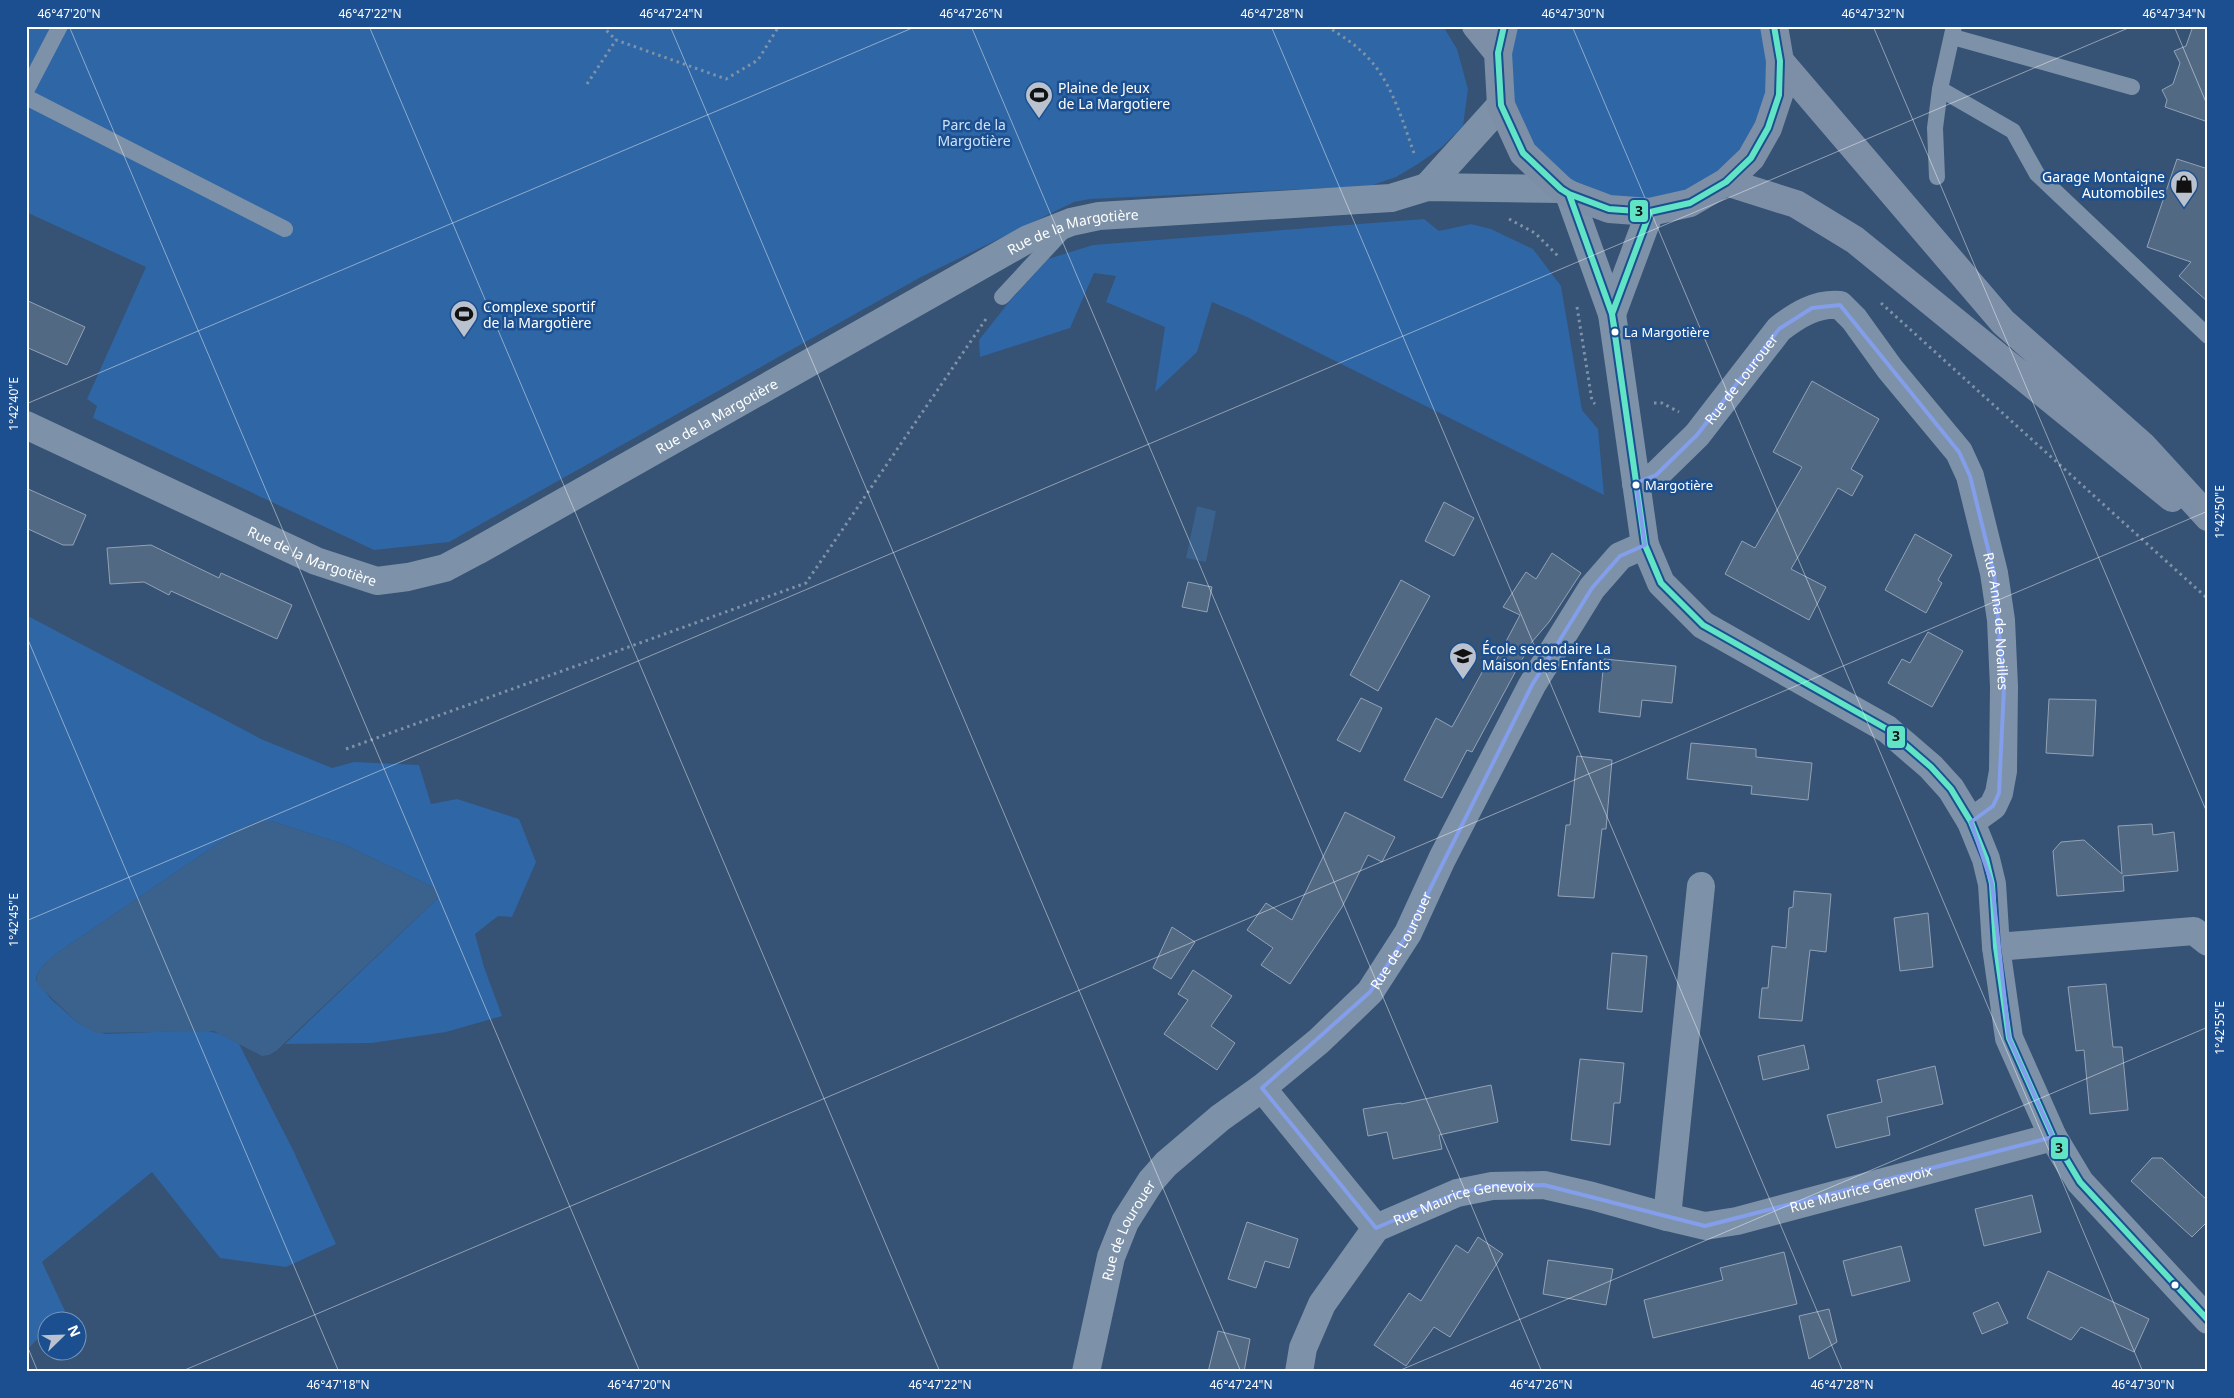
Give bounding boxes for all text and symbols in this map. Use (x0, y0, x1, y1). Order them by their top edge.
text: 46°47'20"N (37, 5, 101, 22)
text: 46°47'22"N (338, 5, 402, 22)
text: 46°47'24"N (639, 5, 703, 22)
text: 46°47'26"N (939, 5, 1003, 22)
text: 46°47'28"N (1240, 5, 1304, 22)
text: 46°47'30"N (1541, 5, 1605, 22)
text: 46°47'32"N (1841, 5, 1905, 22)
text: 46°47'34"N (2142, 5, 2206, 22)
place label: Plaine de Jeux de La Margotiere (1058, 78, 1170, 113)
sports icon: Plaine de Jeux de La Margotiere (1024, 80, 1054, 119)
park label: Parc de la Margotière (937, 115, 1011, 150)
place label: Garage Montaigne Automobiles (2042, 167, 2165, 202)
shop icon: Garage Montaigne Automobiles (2169, 169, 2199, 208)
line badge: 3 (1629, 199, 1649, 223)
text: 3 (1635, 201, 1643, 220)
street label: Rue de la Margotière (1003, 204, 1139, 259)
place label: Complexe sportif de la Margotière (483, 297, 596, 332)
sports icon: Complexe sportif de la Margotière (449, 299, 479, 338)
place label: La Margotière (1624, 323, 1710, 341)
marker: La Margotière (1610, 327, 1620, 337)
street label: Rue de Lourouer (1699, 329, 1782, 428)
street label: Rue de la Margotière (652, 373, 781, 458)
text: 1°42'40"E (5, 377, 22, 431)
place label: Margotière (1645, 476, 1713, 494)
marker: Margotière (1631, 480, 1641, 490)
text: 1°42'50"E (2211, 485, 2228, 539)
street label: Rue de la Margotière (245, 521, 379, 590)
street label: Rue Anna de Noailles (1980, 550, 2014, 691)
place label: École secondaire La Maison des Enfants (1482, 639, 1611, 674)
school or university icon: École secondaire La Maison des Enfants (1448, 641, 1478, 680)
line badge: 3 (1886, 725, 1906, 749)
text: 3 (1892, 726, 1900, 745)
street label: Rue de Lourouer (1365, 888, 1436, 993)
text: 1°42'45"E (5, 893, 22, 947)
text: 1°42'55"E (2211, 1001, 2228, 1055)
line badge: 3 (2050, 1136, 2069, 1160)
text: 3 (2055, 1138, 2063, 1157)
street label: Rue Maurice Genevoix (1787, 1160, 1935, 1216)
street label: Rue de Lourouer (1097, 1176, 1159, 1282)
street label: Rue Maurice Genevoix (1390, 1176, 1535, 1229)
unlabelled marker (2170, 1280, 2180, 1290)
north arrow (38, 1310, 88, 1360)
text: N (63, 1322, 85, 1340)
text: 46°47'18"N (306, 1376, 370, 1393)
text: 46°47'20"N (607, 1376, 671, 1393)
text: 46°47'22"N (908, 1376, 972, 1393)
text: 46°47'24"N (1209, 1376, 1273, 1393)
text: 46°47'26"N (1509, 1376, 1573, 1393)
text: 46°47'28"N (1810, 1376, 1874, 1393)
text: 46°47'30"N (2111, 1376, 2175, 1393)

